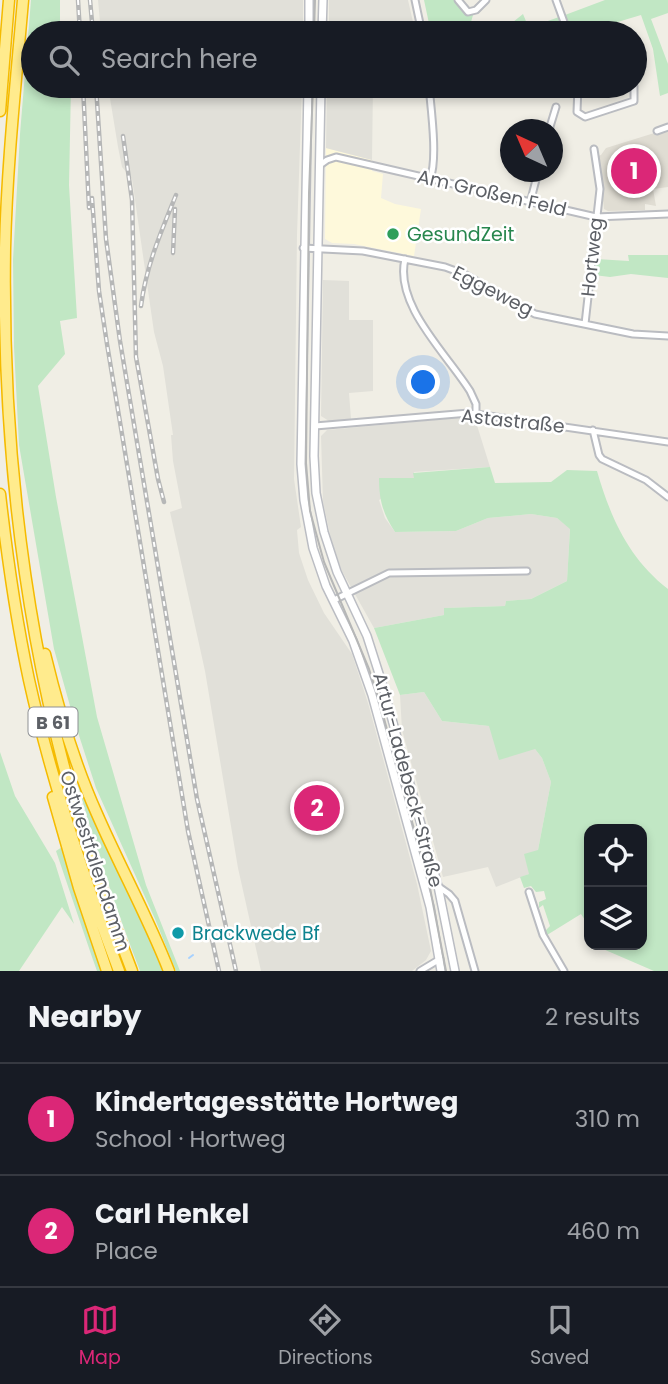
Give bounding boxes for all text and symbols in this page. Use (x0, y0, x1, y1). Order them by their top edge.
search box (21, 21, 647, 98)
icon: search (45, 41, 83, 79)
text: Search here (101, 41, 258, 77)
north arrow (500, 119, 563, 182)
pin: 1 (611, 145, 657, 197)
street label: Am Großen Feld (415, 163, 569, 223)
street label: Hortweg (574, 216, 610, 298)
place label: GesundZeit (407, 221, 514, 248)
marker: GesundZeit (385, 226, 401, 242)
street label: Eggeweg (448, 259, 538, 323)
your location (406, 365, 440, 399)
street label: Astastraße (460, 402, 566, 440)
street label: Artur-Ladebeck-Straße (366, 670, 450, 890)
road number: B 61 (28, 708, 78, 736)
street label: Ostwestfalendamm (53, 767, 137, 955)
pin: 2 (294, 782, 340, 834)
map controls (584, 824, 647, 950)
button: locate (584, 824, 647, 887)
button: layers (584, 887, 647, 950)
place label: Brackwede Bf (192, 920, 320, 947)
marker: Brackwede Bf (170, 925, 186, 941)
text: Nearby (28, 995, 142, 1038)
text: 2 results (545, 1001, 640, 1033)
text: Kindertagesstätte Hortweg (95, 1084, 458, 1120)
text: 1 (47, 1103, 55, 1135)
text: 310 m (575, 1103, 640, 1135)
text: School · Hortweg (95, 1123, 286, 1155)
text: Carl Henkel (95, 1196, 249, 1232)
text: 2 (44, 1215, 58, 1247)
text: 460 m (567, 1215, 640, 1247)
text: Place (95, 1235, 158, 1267)
tab: Map (79, 1301, 121, 1372)
tab: Directions (278, 1301, 373, 1372)
tab: Saved (530, 1301, 589, 1372)

